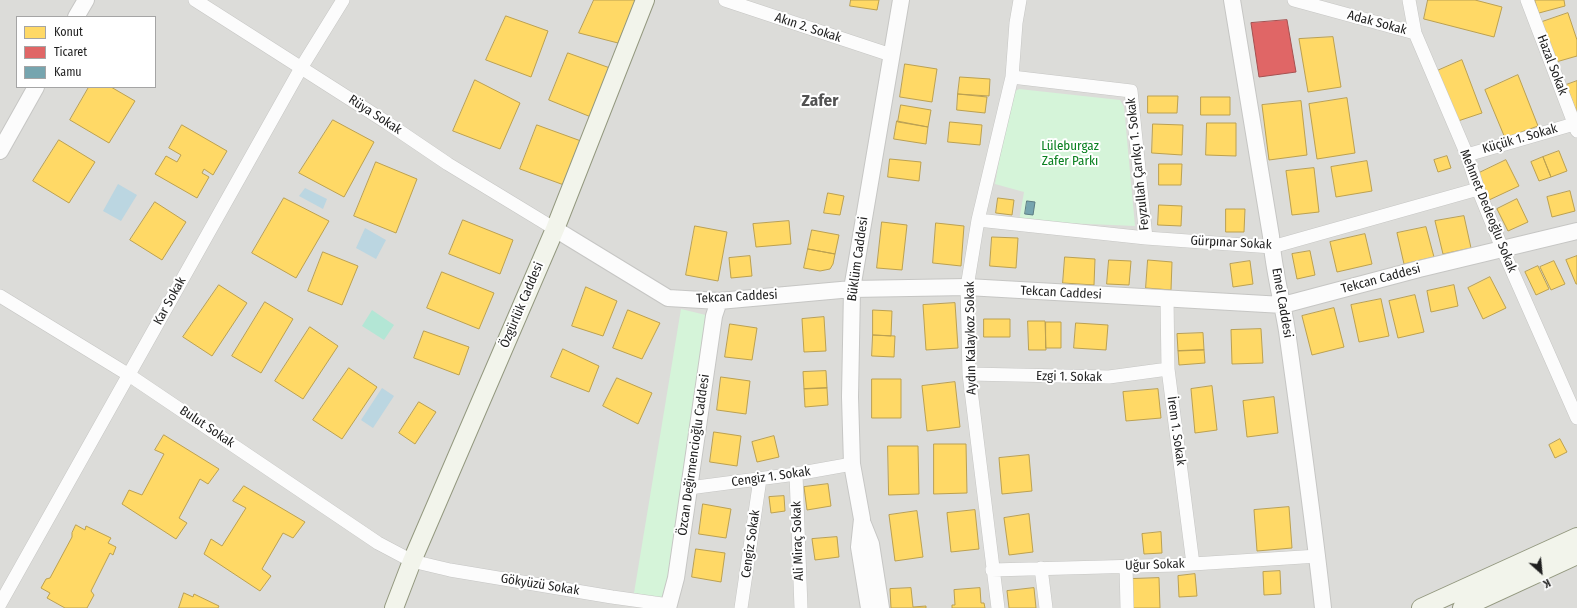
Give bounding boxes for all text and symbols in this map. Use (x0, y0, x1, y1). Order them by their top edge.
street label: Adak Sokak (1346, 8, 1408, 38)
street label: Akın 2. Sokak (773, 10, 843, 46)
legend (16, 16, 156, 88)
text: Konut (54, 25, 83, 39)
street label: Hazal Sokak (1533, 33, 1571, 97)
text: Ticaret (54, 45, 87, 59)
text: Kamu (54, 65, 82, 79)
district label: Zafer (802, 91, 838, 111)
street label: Rüya Sokak (345, 92, 405, 138)
street label: Feyzullah Çarıkçı 1. Sokak (1123, 97, 1153, 231)
street label: Küçük 1. Sokak (1481, 121, 1559, 157)
park label: Lüleburgaz Zafer Parkı (1041, 138, 1099, 169)
street label: Mehmet Dedeoğlu Sokak (1456, 147, 1520, 275)
street label: Büklüm Caddesi (844, 216, 872, 302)
street label: Gürpınar Sokak (1190, 233, 1272, 253)
street label: Özgürlük Caddesi (497, 260, 547, 350)
street label: Tekcan Caddesi (1340, 261, 1422, 297)
street label: Emel Caddesi (1268, 267, 1296, 339)
street label: Kar Sokak (150, 274, 190, 328)
street label: Aydın Kalaykoz Sokak (962, 281, 980, 395)
street label: Tekcan Caddesi (1020, 283, 1102, 303)
street label: Tekcan Caddesi (696, 287, 778, 307)
street label: Ezgi 1. Sokak (1036, 369, 1102, 385)
street label: Özcan Değirmencioğlu Caddesi (675, 373, 713, 537)
street label: İrem 1. Sokak (1163, 395, 1189, 467)
street label: Bulut Sokak (177, 403, 237, 451)
street label: Cengiz 1. Sokak (730, 464, 812, 490)
street label: Ali Miraç Sokak (789, 501, 807, 581)
street label: Cengiz Sokak (738, 509, 764, 579)
north arrow (1521, 552, 1561, 592)
street label: Uğur Sokak (1125, 556, 1185, 574)
street label: Gökyüzü Sokak (500, 571, 580, 599)
text: K (1541, 576, 1552, 590)

